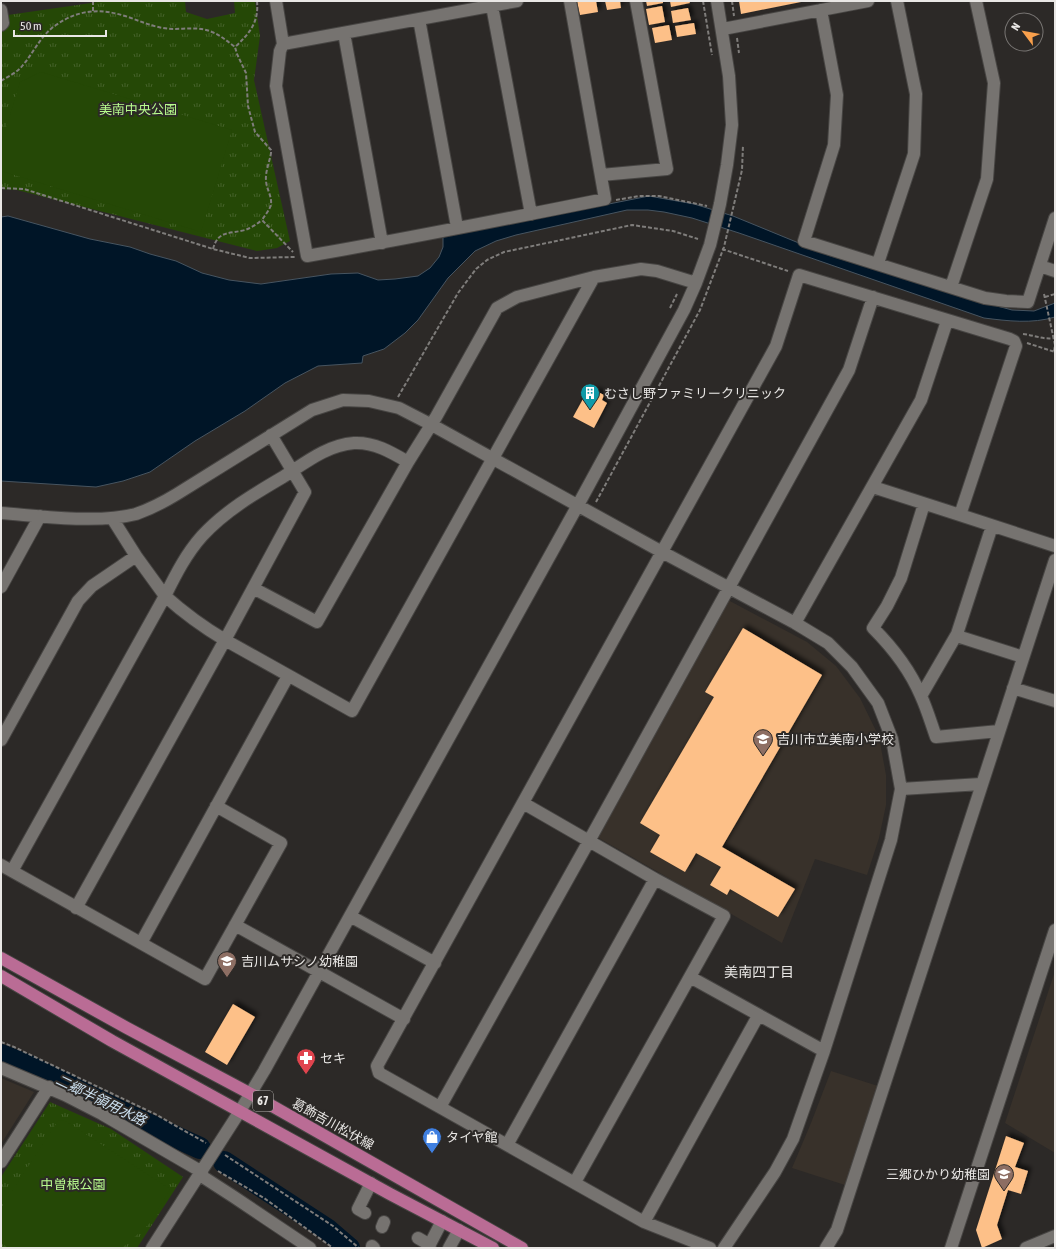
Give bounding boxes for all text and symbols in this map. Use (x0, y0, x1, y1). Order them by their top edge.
scale bar (14, 12, 106, 38)
north arrow (1004, 12, 1044, 52)
text: 50 m (20, 19, 42, 33)
text: N (1009, 21, 1022, 33)
park label: 美南中央公園 (99, 102, 177, 117)
building icon: むさし野ファミリークリニック (579, 382, 601, 410)
place label: むさし野ファミリークリニック (604, 386, 786, 401)
school or university icon: 吉川市立美南小学校 (752, 728, 774, 756)
place label: 吉川市立美南小学校 (777, 732, 894, 747)
school or university icon: 吉川ムサシノ幼稚園 (216, 950, 238, 978)
place label: 吉川ムサシノ幼稚園 (241, 954, 358, 969)
district label: 美南四丁目 (724, 964, 794, 980)
pharmacy icon: セキ (295, 1047, 317, 1075)
place label: セキ (320, 1051, 346, 1066)
water label: 二郷半領用水路 (53, 1071, 149, 1129)
road number: 67 (253, 1091, 273, 1111)
street label: 葛飾吉川松伏線 (290, 1095, 376, 1153)
shop icon: タイヤ館 (421, 1126, 443, 1154)
place label: タイヤ館 (446, 1130, 498, 1145)
school or university icon: 三郷ひかり幼稚園 (993, 1163, 1015, 1191)
place label: 三郷ひかり幼稚園 (886, 1167, 990, 1182)
park label: 中曽根公園 (40, 1177, 106, 1192)

